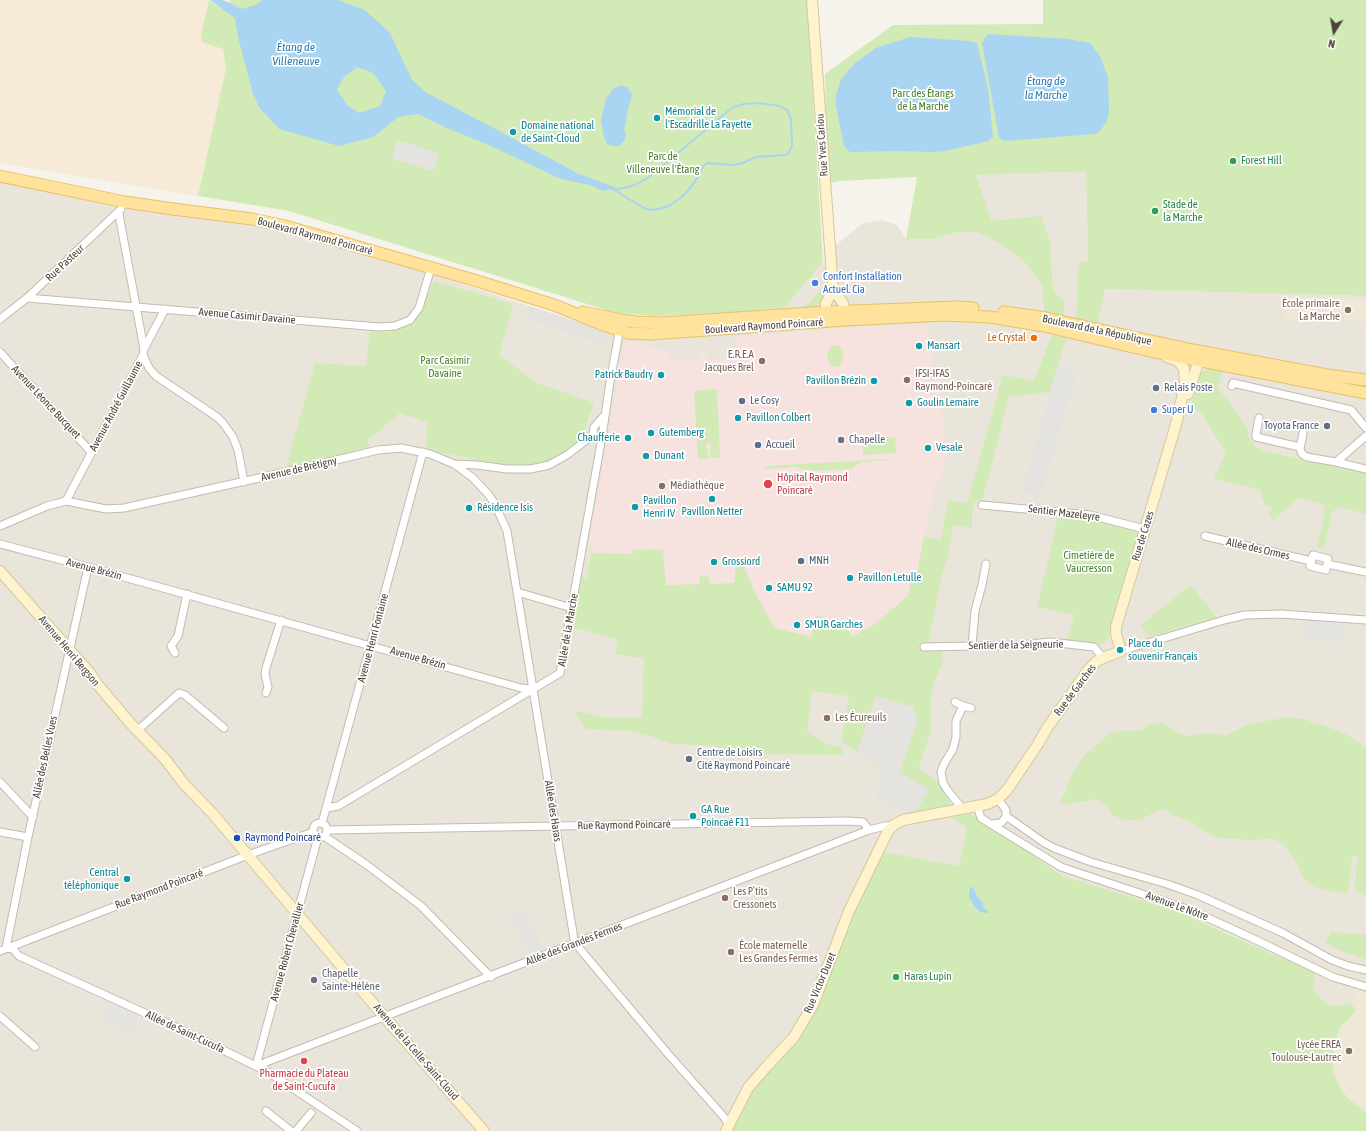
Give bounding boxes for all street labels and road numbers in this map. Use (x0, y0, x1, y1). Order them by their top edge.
street label: Rue Yves Cariou (813, 113, 831, 177)
street label: Boulevard Raymond Poincaré (256, 214, 374, 258)
street label: Rue Pasteur (43, 242, 87, 284)
street label: Avenue Casimir Davaine (198, 305, 296, 327)
street label: Boulevard de la République (1041, 312, 1153, 348)
street label: Boulevard Raymond Poincaré (704, 315, 824, 337)
street label: Avenue André Guillaume (87, 359, 145, 453)
street label: Avenue Léonce Bucquet (9, 363, 83, 441)
street label: Avenue de Brétigny (260, 454, 338, 484)
street label: Sentier Mazeleyre (1027, 502, 1101, 524)
street label: Rue de Cazes (1129, 509, 1157, 563)
street label: Allée des Ormes (1225, 535, 1291, 563)
street label: Avenue Brézin (65, 555, 123, 583)
street label: Avenue Henri Fontaine (355, 592, 391, 684)
street label: Allée de la Marche (555, 592, 581, 668)
street label: Avenue Henri Bergson (36, 613, 102, 689)
street label: Sentier de la Seigneurie (968, 638, 1064, 652)
street label: Avenue Brézin (389, 644, 447, 672)
street label: Rue de Garches (1051, 661, 1099, 719)
street label: Allée des Belles Vues (30, 715, 60, 799)
street label: Allée des Haras (542, 780, 564, 842)
street label: Rue Raymond Poincaré (577, 818, 671, 832)
street label: Rue Raymond Poincaré (113, 866, 205, 912)
street label: Avenue Le Nôtre (1144, 889, 1210, 923)
street label: Avenue Robert Chevallier (267, 901, 307, 1003)
street label: Allée des Grandes Fermes (524, 920, 624, 968)
street label: Rue Victor Duret (801, 950, 839, 1016)
street label: Avenue de la Celle-Saint-Cloud (370, 1001, 462, 1103)
street label: Allée de Saint-Cucufa (143, 1008, 227, 1056)

